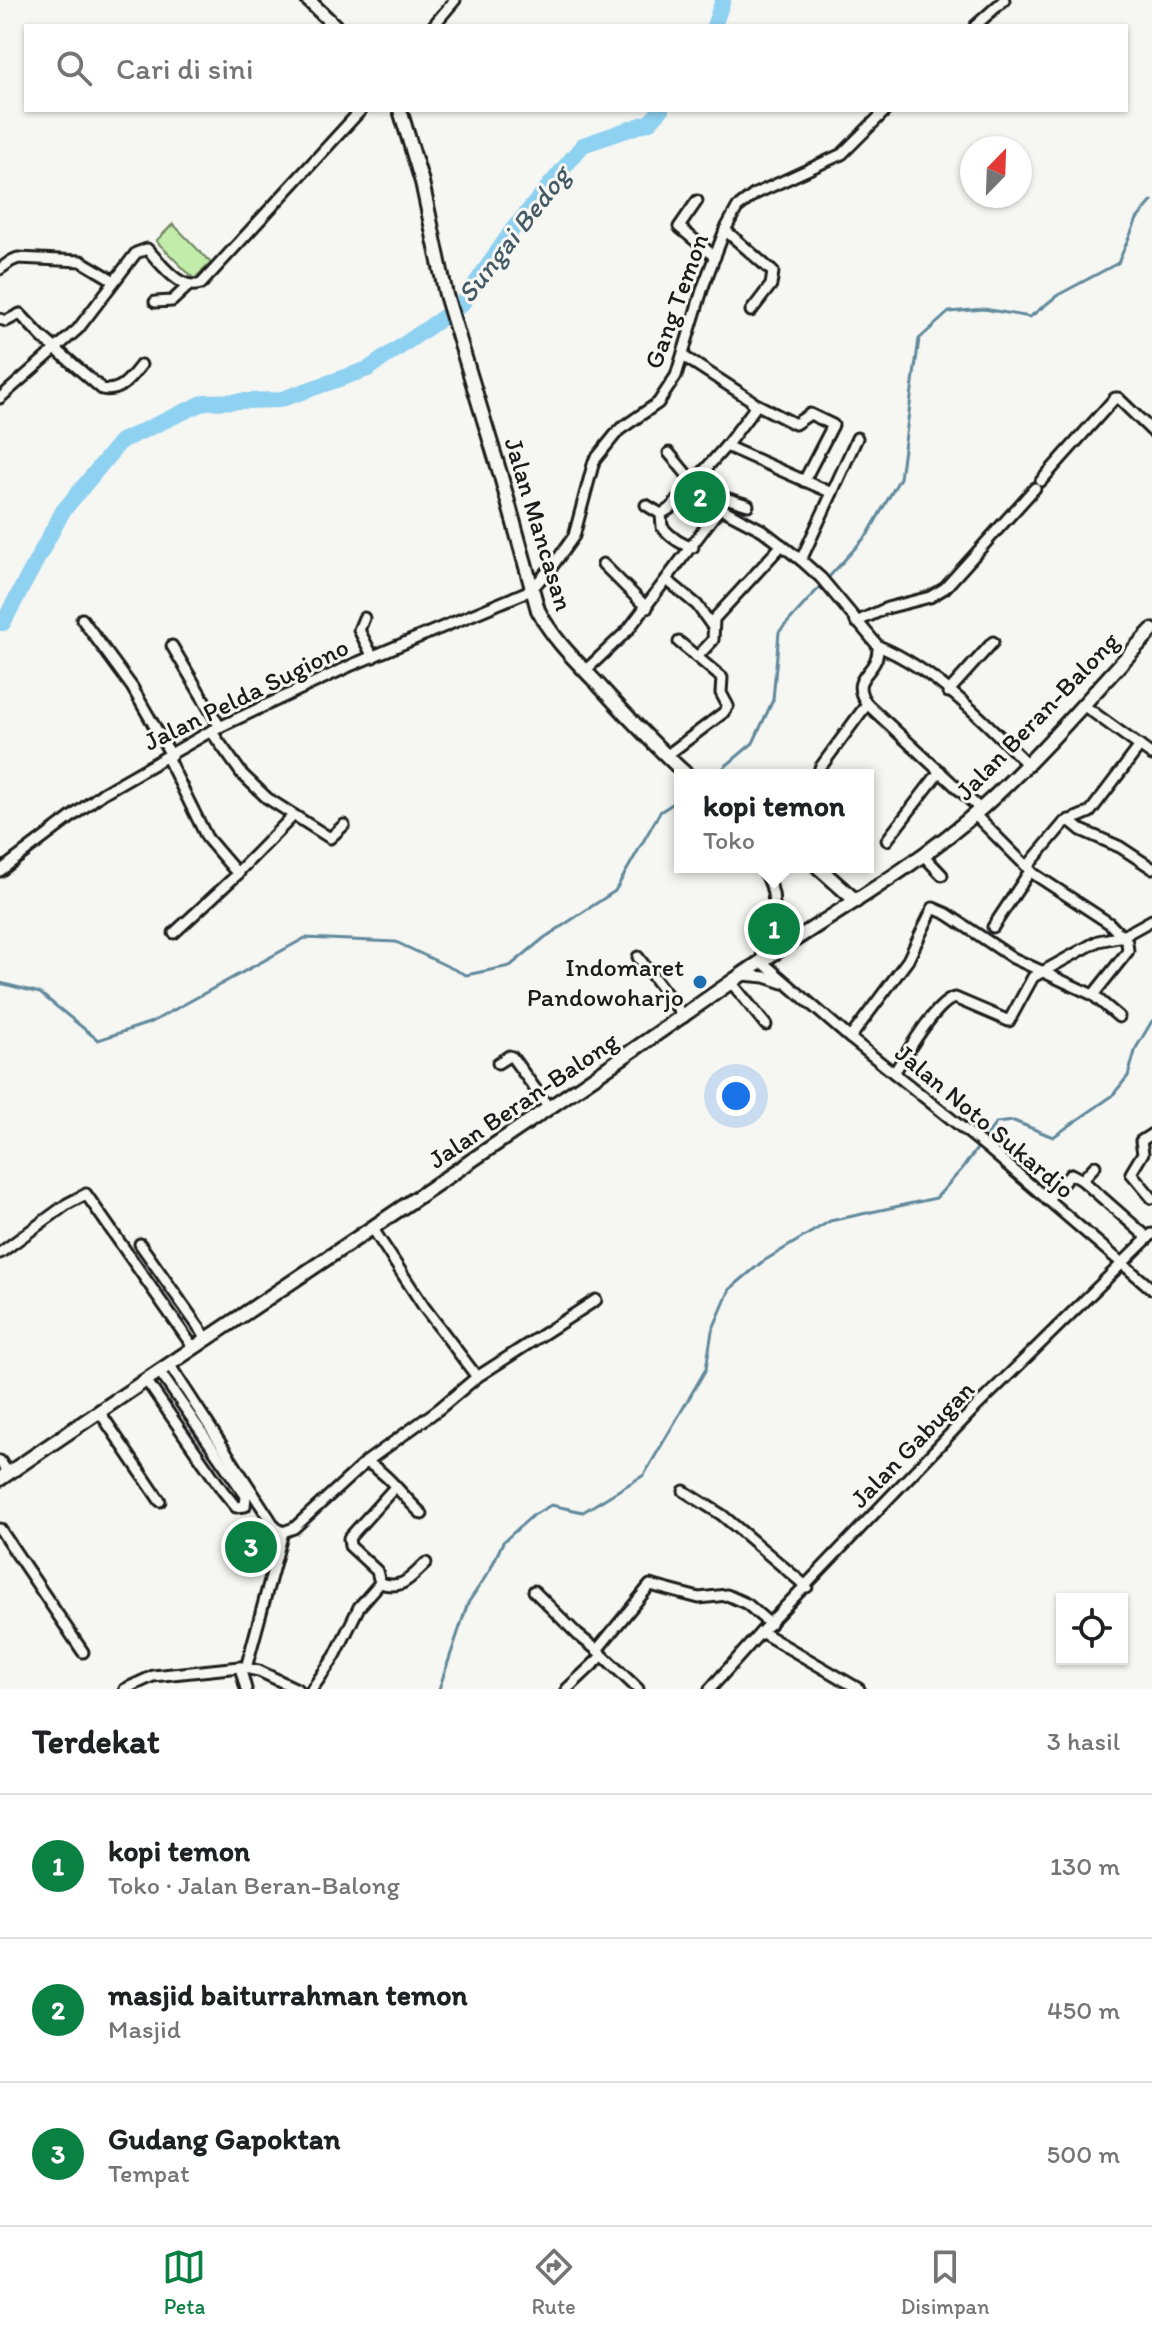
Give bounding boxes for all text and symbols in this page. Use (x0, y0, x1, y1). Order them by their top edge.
search box (24, 24, 1128, 112)
icon: search (52, 46, 96, 90)
text: Cari di sini (116, 50, 254, 87)
north arrow (960, 136, 1032, 208)
water label: Sungai Bedog (449, 156, 579, 309)
street label: Gang Temon (637, 229, 715, 373)
street label: Jalan Mancasan (497, 433, 581, 615)
pin: 2 (674, 467, 726, 527)
street label: Jalan Beran-Balong (948, 625, 1126, 807)
street label: Jalan Pelda Sugiono (138, 631, 354, 757)
popup (674, 769, 874, 873)
text: kopi temon (703, 787, 845, 824)
text: Toko (703, 824, 755, 856)
pin: 1 (748, 899, 800, 959)
place label: Indomaret Pandowoharjo (527, 951, 684, 1013)
marker: Indomaret Pandowoharjo (691, 973, 709, 991)
street label: Jalan Beran-Balong (422, 1024, 625, 1175)
street label: Jalan Noto Sukardjo (889, 1037, 1081, 1205)
your location (716, 1076, 756, 1116)
street label: Jalan Gabugan (843, 1373, 981, 1514)
pin: 3 (225, 1517, 277, 1577)
map controls (1056, 1593, 1128, 1665)
button: locate (1056, 1593, 1128, 1665)
text: Terdekat (32, 1721, 160, 1762)
text: 3 hasil (1047, 1725, 1120, 1757)
text: kopi temon (108, 1832, 250, 1869)
text: 1 (52, 1850, 64, 1882)
text: 130 m (1050, 1850, 1120, 1882)
text: Toko · Jalan Beran-Balong (108, 1869, 400, 1901)
text: masjid baiturrahman temon (108, 1976, 467, 2013)
text: 2 (51, 1994, 65, 2026)
text: 450 m (1047, 1994, 1120, 2026)
text: Masjid (108, 2013, 181, 2045)
text: Gudang Gapoktan (108, 2120, 341, 2157)
text: 3 (51, 2138, 65, 2170)
text: 500 m (1047, 2138, 1120, 2170)
text: Tempat (108, 2157, 190, 2189)
tab: Peta (162, 2245, 206, 2320)
tab: Rute (531, 2245, 576, 2320)
tab: Disimpan (901, 2245, 989, 2320)

